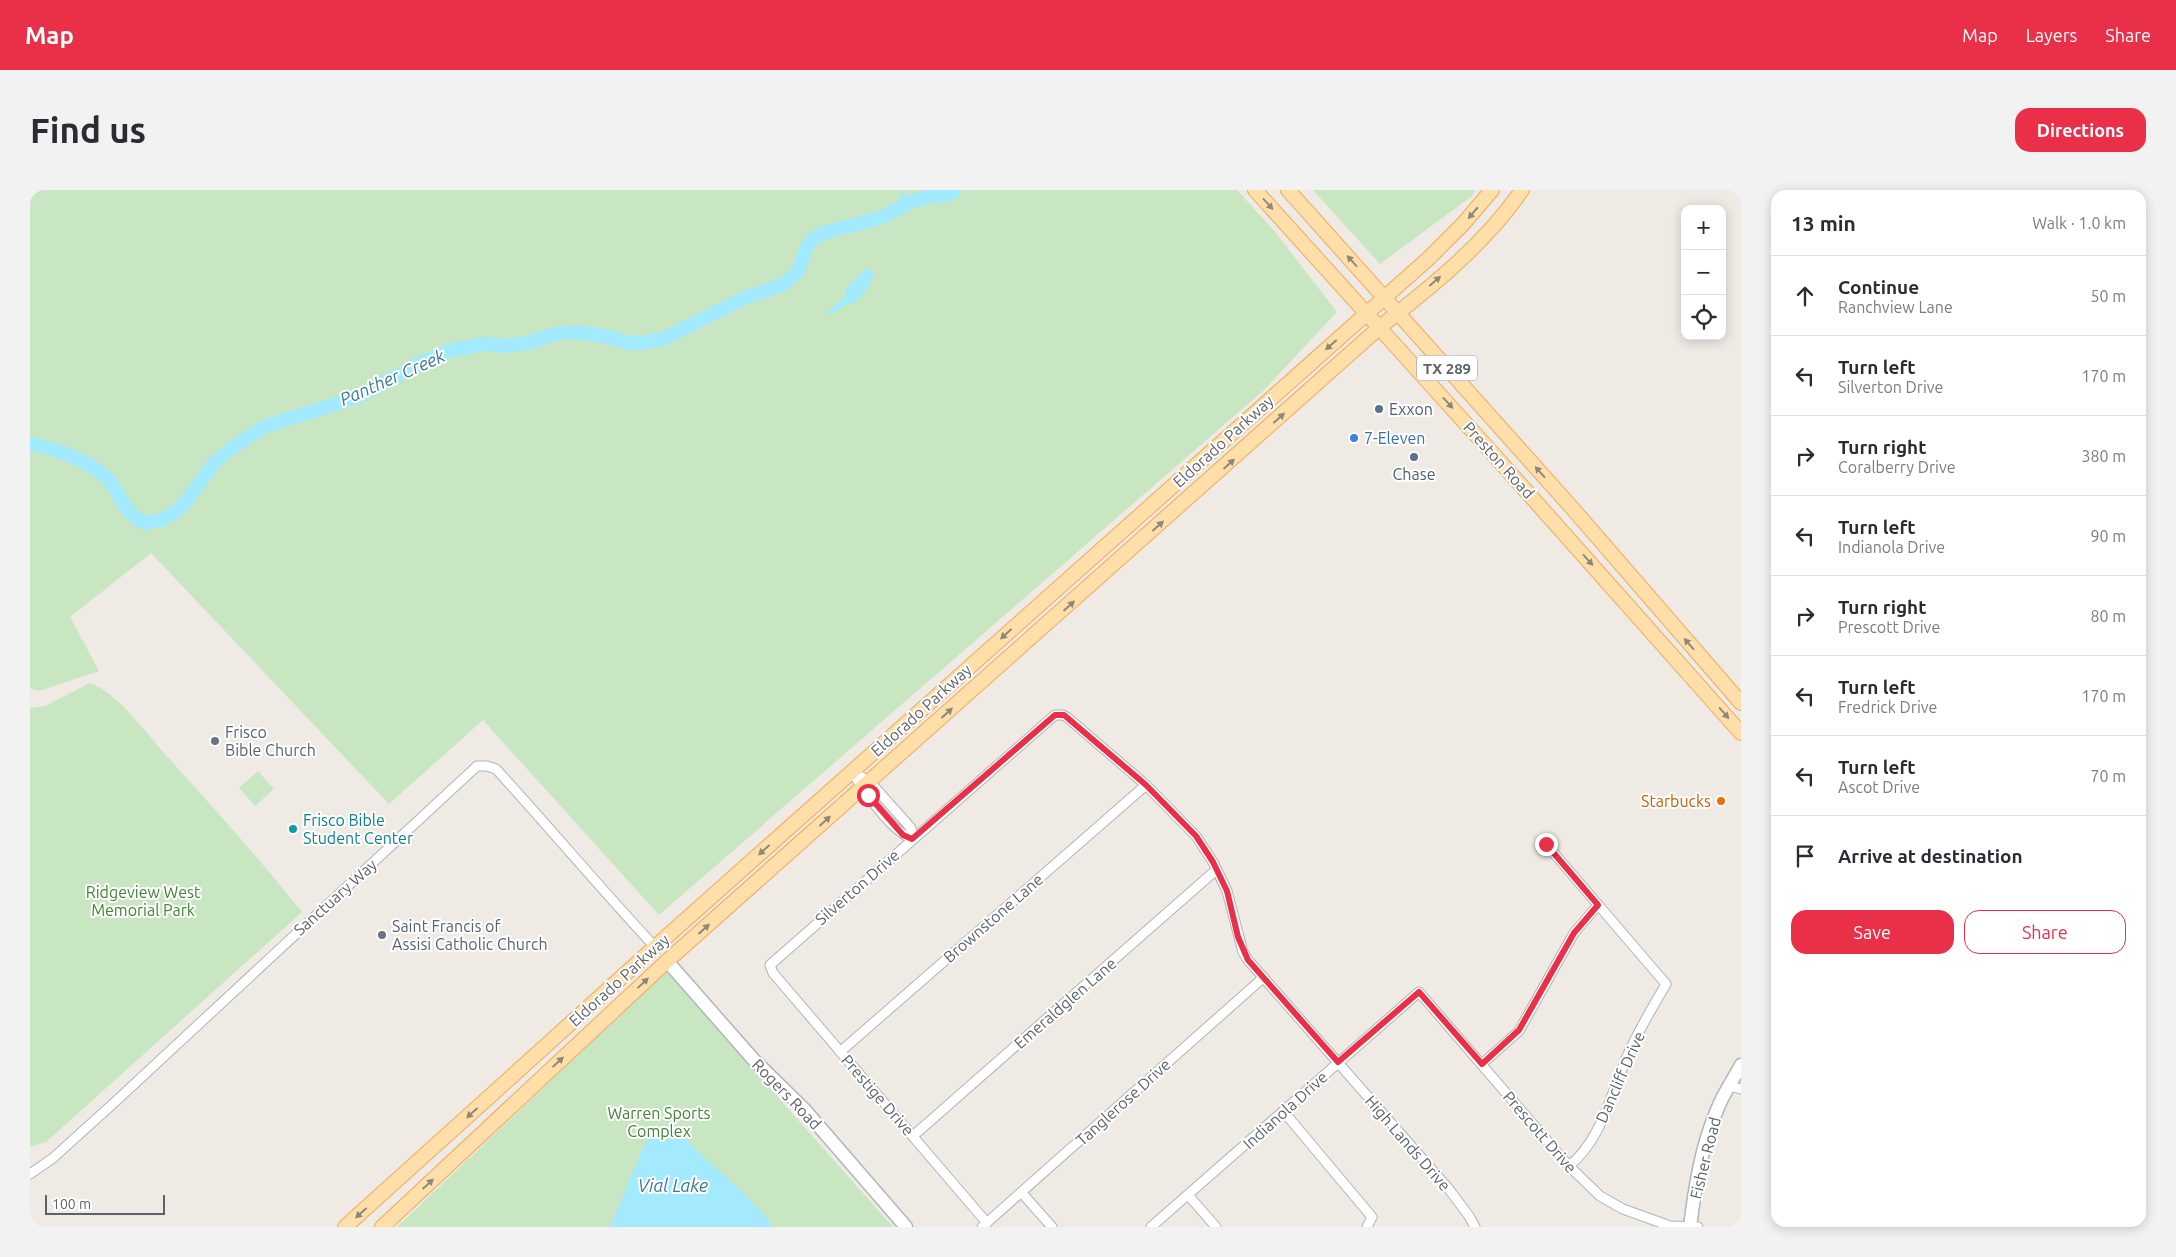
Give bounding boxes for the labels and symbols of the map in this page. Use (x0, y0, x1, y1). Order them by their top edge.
one-way arrow (1262, 198, 1274, 210)
one-way arrow (1467, 206, 1478, 219)
one-way arrow (1346, 255, 1357, 268)
one-way arrow (1429, 275, 1441, 287)
one-way arrow (1325, 339, 1337, 351)
water label: Panther Creek (336, 345, 448, 409)
road number: TX 289 (1417, 356, 1477, 380)
street label: Eldorado Parkway (1169, 391, 1277, 491)
one-way arrow (1442, 396, 1454, 408)
place label: Exxon (1389, 400, 1433, 418)
marker: Exxon (1373, 403, 1385, 415)
one-way arrow (1273, 412, 1285, 424)
street label: Preston Road (1460, 418, 1538, 502)
place label: 7-Eleven (1364, 429, 1425, 447)
marker: 7-Eleven (1348, 432, 1360, 444)
marker: Chase (1408, 451, 1420, 463)
one-way arrow (1222, 458, 1234, 470)
place label: Chase (1393, 465, 1435, 483)
one-way arrow (1534, 467, 1546, 479)
one-way arrow (1152, 520, 1164, 532)
one-way arrow (1582, 554, 1594, 566)
one-way arrow (1062, 600, 1075, 611)
one-way arrow (999, 629, 1012, 640)
one-way arrow (1683, 638, 1695, 650)
street label: Eldorado Parkway (867, 660, 975, 760)
one-way arrow (1718, 707, 1729, 720)
one-way arrow (941, 708, 954, 719)
place label: Frisco Bible Church (225, 723, 316, 759)
marker: Frisco Bible Church (209, 735, 221, 747)
route start (857, 784, 880, 807)
place label: Starbucks (1641, 792, 1711, 810)
marker: Starbucks (1715, 795, 1727, 807)
place label: Frisco Bible Student Center (303, 811, 413, 847)
one-way arrow (819, 815, 831, 827)
marker: Frisco Bible Student Center (287, 823, 299, 835)
route end (1535, 833, 1558, 856)
one-way arrow (758, 844, 770, 856)
street label: Silverton Drive (811, 846, 903, 928)
street label: Sanctuary Way (290, 855, 380, 939)
street label: Brownstone Lane (940, 870, 1046, 966)
park label: Ridgeview West Memorial Park (86, 883, 201, 919)
place label: Saint Francis of Assisi Catholic Church (392, 917, 548, 953)
one-way arrow (697, 923, 709, 935)
marker: Saint Francis of Assisi Catholic Church (376, 929, 388, 941)
street label: Eldorado Parkway (565, 930, 673, 1030)
street label: Emeraldglen Lane (1010, 954, 1120, 1052)
one-way arrow (637, 977, 649, 989)
street label: Dancliff Drive (1592, 1029, 1648, 1125)
street label: Prestige Drive (838, 1051, 918, 1139)
street label: Rogers Road (749, 1055, 825, 1133)
street label: Tanglerose Drive (1072, 1055, 1174, 1149)
one-way arrow (551, 1056, 563, 1068)
street label: Indianola Drive (1239, 1067, 1331, 1153)
street label: Prescott Drive (1500, 1088, 1580, 1176)
street label: High Lands Drive (1362, 1092, 1454, 1194)
park label: Warren Sports Complex (608, 1104, 710, 1140)
one-way arrow (467, 1107, 479, 1119)
street label: Fisher Road (1686, 1115, 1724, 1201)
water label: Vial Lake (638, 1175, 708, 1195)
one-way arrow (421, 1178, 433, 1190)
scale bar (45, 1192, 165, 1215)
one-way arrow (355, 1207, 367, 1219)

